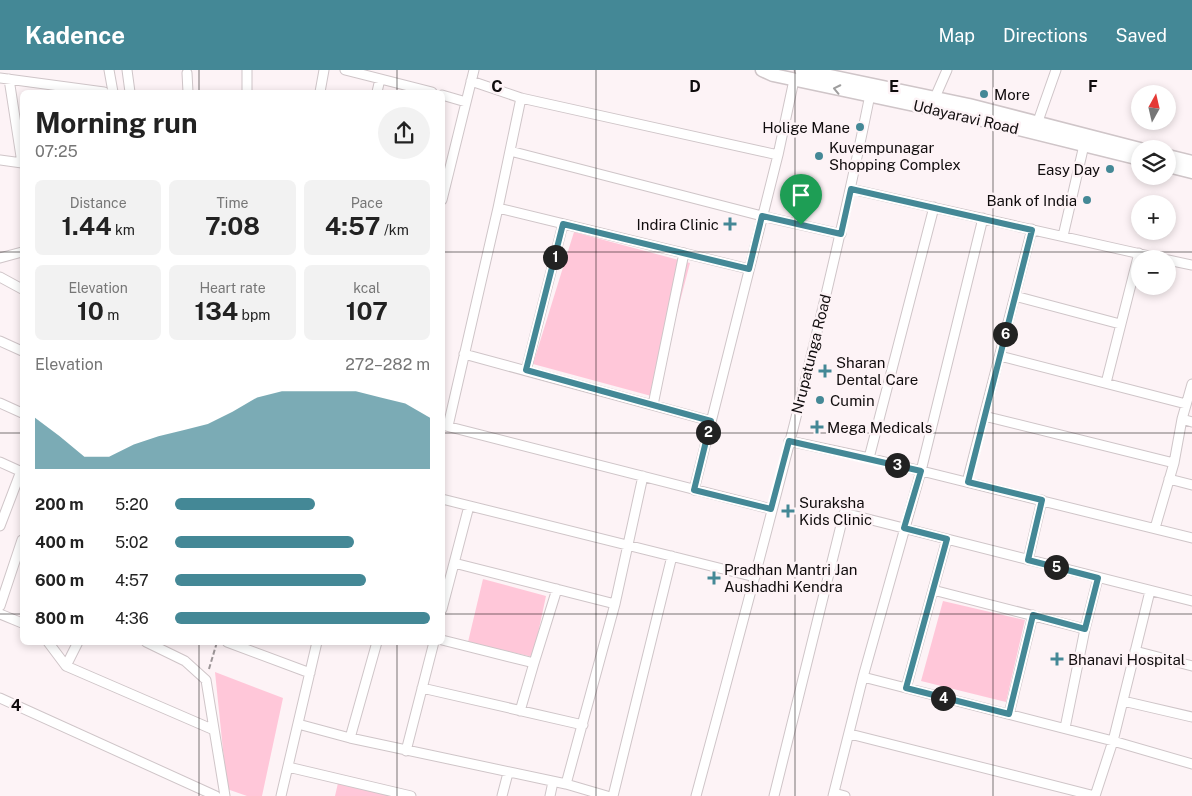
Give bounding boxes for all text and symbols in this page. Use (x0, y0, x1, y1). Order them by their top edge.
text: Kadence (25, 21, 125, 49)
text: Map (938, 25, 975, 46)
text: Directions (1003, 25, 1088, 46)
text: Saved (1116, 25, 1167, 46)
text: C (491, 77, 503, 96)
text: D (689, 77, 701, 96)
text: E (889, 77, 899, 96)
text: F (1088, 77, 1098, 96)
one-way arrow (832, 84, 841, 94)
north arrow (1131, 85, 1176, 130)
map controls (1131, 85, 1176, 295)
place label: More (994, 86, 1030, 103)
marker: More (978, 88, 990, 100)
street label: Udayaravi Road (912, 97, 1020, 137)
text: Morning run (35, 106, 198, 139)
button: share (378, 107, 430, 159)
place label: Holige Mane (762, 119, 850, 136)
marker: Holige Mane (854, 121, 866, 133)
place label: Kuvempunagar Shopping Complex (829, 139, 961, 173)
button: layers (1131, 140, 1176, 185)
text: 07:25 (35, 142, 78, 161)
marker: Kuvempunagar Shopping Complex (813, 150, 825, 162)
place label: Easy Day (1037, 161, 1100, 178)
marker: Easy Day (1104, 163, 1116, 175)
pin (780, 174, 822, 225)
icon: arrive (787, 181, 815, 209)
place label: Bank of India (986, 192, 1077, 209)
marker: Bank of India (1081, 194, 1093, 206)
text: Distance (70, 195, 127, 211)
text: Time (217, 195, 248, 211)
text: Pace (351, 195, 383, 211)
button: + (1131, 195, 1176, 240)
text: 1.44 (61, 211, 112, 241)
text: 7:08 (205, 211, 260, 241)
text: 4:57 (325, 211, 381, 241)
place label: Indira Clinic (637, 216, 719, 233)
marker: Indira Clinic (723, 217, 737, 231)
text: km (112, 222, 135, 238)
text: /km (381, 222, 409, 238)
pin: 1 (542, 244, 568, 270)
text: 1 (553, 249, 559, 265)
button: − (1131, 250, 1176, 295)
text: Elevation (68, 280, 128, 296)
text: Heart rate (199, 280, 266, 296)
text: kcal (353, 280, 380, 296)
street label: Nrupatunga Road (788, 292, 834, 416)
text: 10 (77, 296, 104, 326)
text: 134 (195, 296, 238, 326)
text: 107 (346, 296, 388, 326)
text: m (104, 307, 119, 323)
text: bpm (238, 307, 270, 323)
pin: 6 (992, 322, 1018, 346)
text: 6 (1001, 326, 1010, 342)
place label: Sharan Dental Care (836, 354, 918, 388)
text: Elevation (35, 355, 103, 374)
text: 272–282 m (345, 355, 430, 374)
marker: Sharan Dental Care (818, 364, 832, 378)
place label: Cumin (830, 392, 875, 409)
marker: Cumin (814, 394, 826, 406)
place label: Mega Medicals (827, 419, 932, 436)
pin: 2 (696, 420, 720, 444)
marker: Mega Medicals (811, 421, 823, 433)
text: 2 (704, 424, 713, 440)
pin: 3 (884, 452, 910, 478)
text: 3 (893, 457, 902, 473)
place label: Suraksha Kids Clinic (799, 494, 872, 528)
text: 200 m (35, 495, 84, 514)
text: 5:20 (115, 495, 149, 514)
marker: Suraksha Kids Clinic (781, 504, 795, 518)
text: 400 m (35, 533, 84, 552)
text: 5:02 (115, 533, 148, 552)
pin: 5 (1044, 554, 1068, 580)
text: 5 (1052, 559, 1061, 575)
place label: Pradhan Mantri Jan Aushadhi Kendra (724, 561, 857, 595)
text: 600 m (35, 571, 84, 590)
text: 4:57 (115, 571, 149, 590)
marker: Pradhan Mantri Jan Aushadhi Kendra (708, 572, 720, 584)
text: 800 m (35, 609, 84, 628)
text: 4:36 (115, 609, 149, 628)
place label: Bhanavi Hospital (1068, 651, 1185, 668)
marker: Bhanavi Hospital (1050, 652, 1064, 666)
pin: 4 (930, 686, 956, 710)
text: 4 (939, 690, 948, 706)
text: 4 (11, 696, 22, 715)

